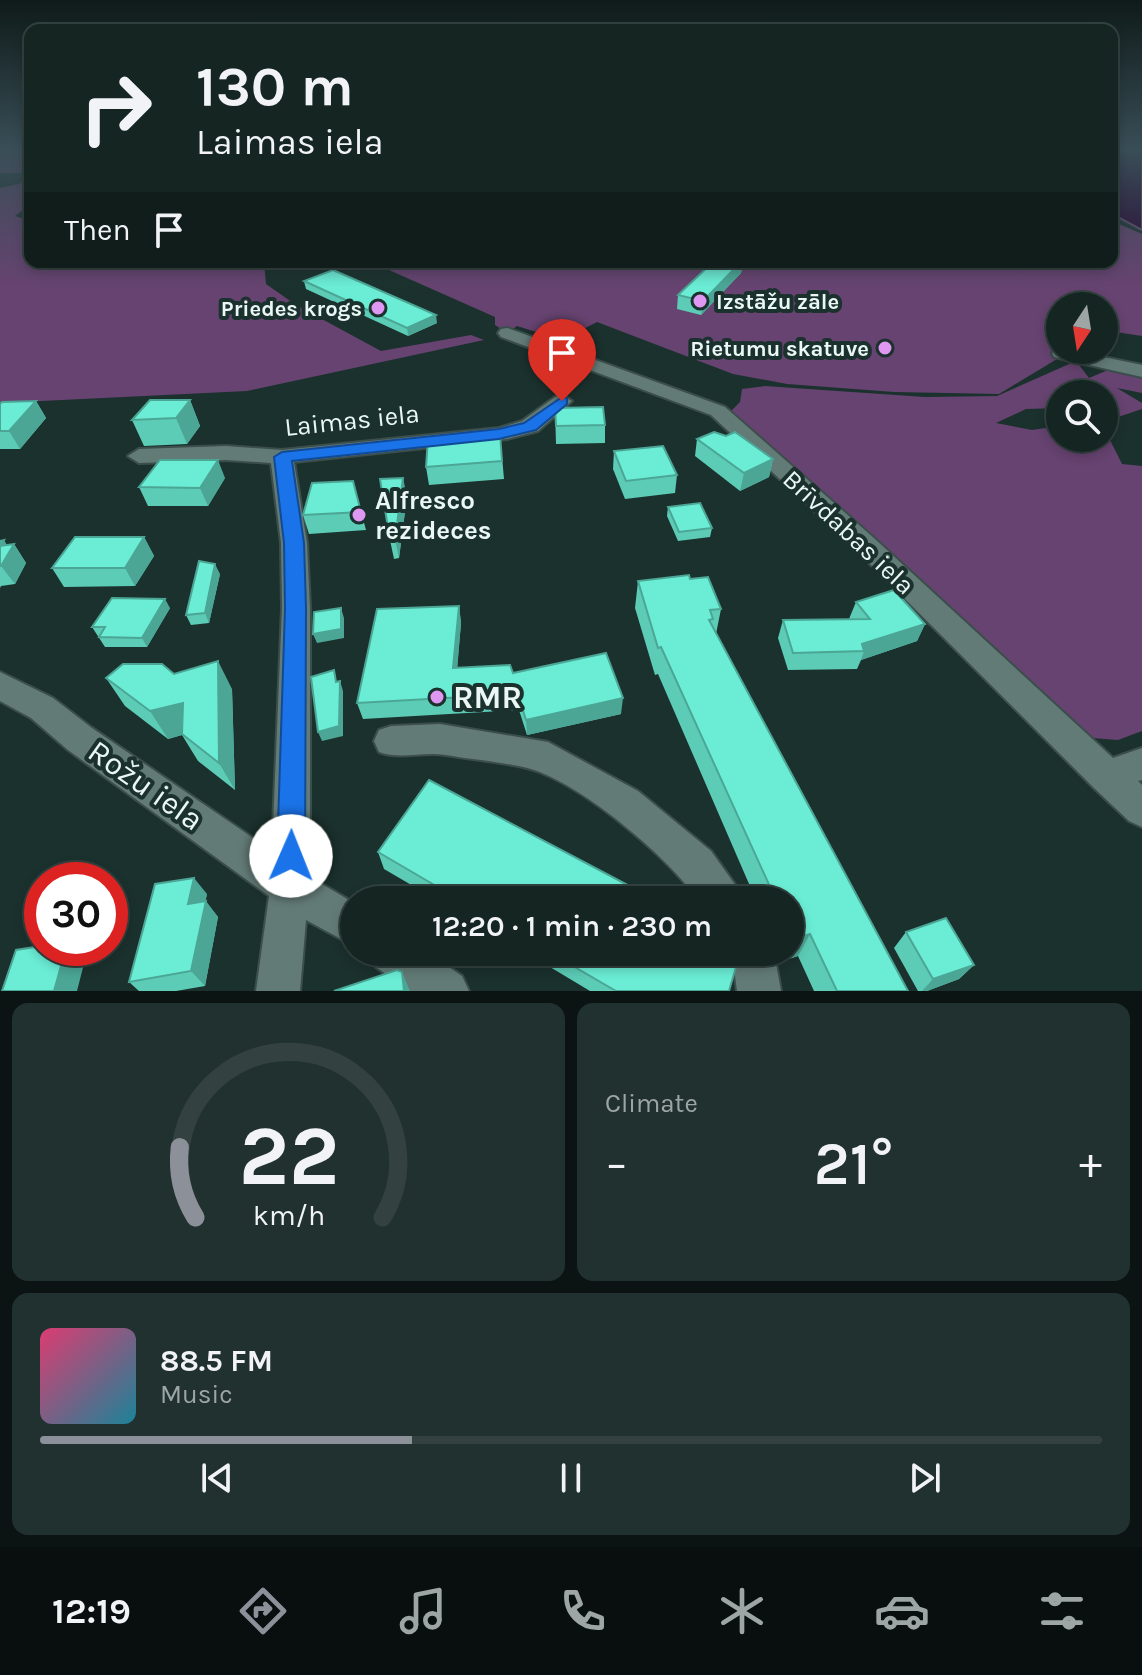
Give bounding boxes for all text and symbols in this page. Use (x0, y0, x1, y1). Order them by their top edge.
text: 130 m (196, 54, 354, 119)
icon: right (64, 56, 168, 160)
text: Laimas iela (196, 121, 383, 163)
icon: arrive (147, 208, 191, 252)
text: Then (64, 212, 131, 248)
place label: Izstāžu zāle (716, 289, 839, 315)
marker: Izstāžu zāle (691, 292, 709, 310)
north arrow (1046, 292, 1118, 364)
map controls (1046, 292, 1118, 452)
place label: Priedes krogs (221, 296, 362, 322)
marker: Priedes krogs (369, 299, 387, 317)
pin (528, 319, 596, 401)
icon: arrive (540, 331, 584, 375)
place label: Rietumu skatuve (690, 336, 869, 362)
marker: Rietumu skatuve (876, 339, 894, 357)
button: search (1046, 380, 1118, 452)
street label: Laimas iela (283, 398, 421, 443)
street label: Brīvdabas iela (777, 464, 921, 601)
place label: Alfresco rezideces (375, 485, 491, 546)
marker: Alfresco rezideces (350, 506, 368, 524)
place label: RMR (453, 679, 522, 716)
marker: RMR (428, 688, 446, 706)
street label: Rožu iela (81, 732, 210, 838)
position arrow (249, 814, 333, 898)
speed limit sign: 30 (24, 862, 128, 966)
text: 12:20 · 1 min · 230 m (432, 908, 712, 944)
text: Climate (605, 1088, 698, 1119)
text: 22 (238, 1108, 339, 1205)
text: 21° (814, 1129, 893, 1199)
text: − (605, 1138, 628, 1189)
text: + (1079, 1138, 1102, 1189)
text: km/h (252, 1199, 325, 1232)
text: 88.5 FM (160, 1343, 273, 1379)
text: Music (160, 1379, 233, 1410)
icon: previous (195, 1456, 239, 1500)
icon: pause (549, 1456, 593, 1500)
icon: next (903, 1456, 947, 1500)
icon: directions (235, 1583, 291, 1639)
icon: music (395, 1583, 451, 1639)
icon: phone (555, 1583, 611, 1639)
icon: climate (714, 1583, 770, 1639)
icon: car (874, 1583, 930, 1639)
icon: filters (1034, 1583, 1090, 1639)
text: 12:19 (52, 1590, 131, 1632)

